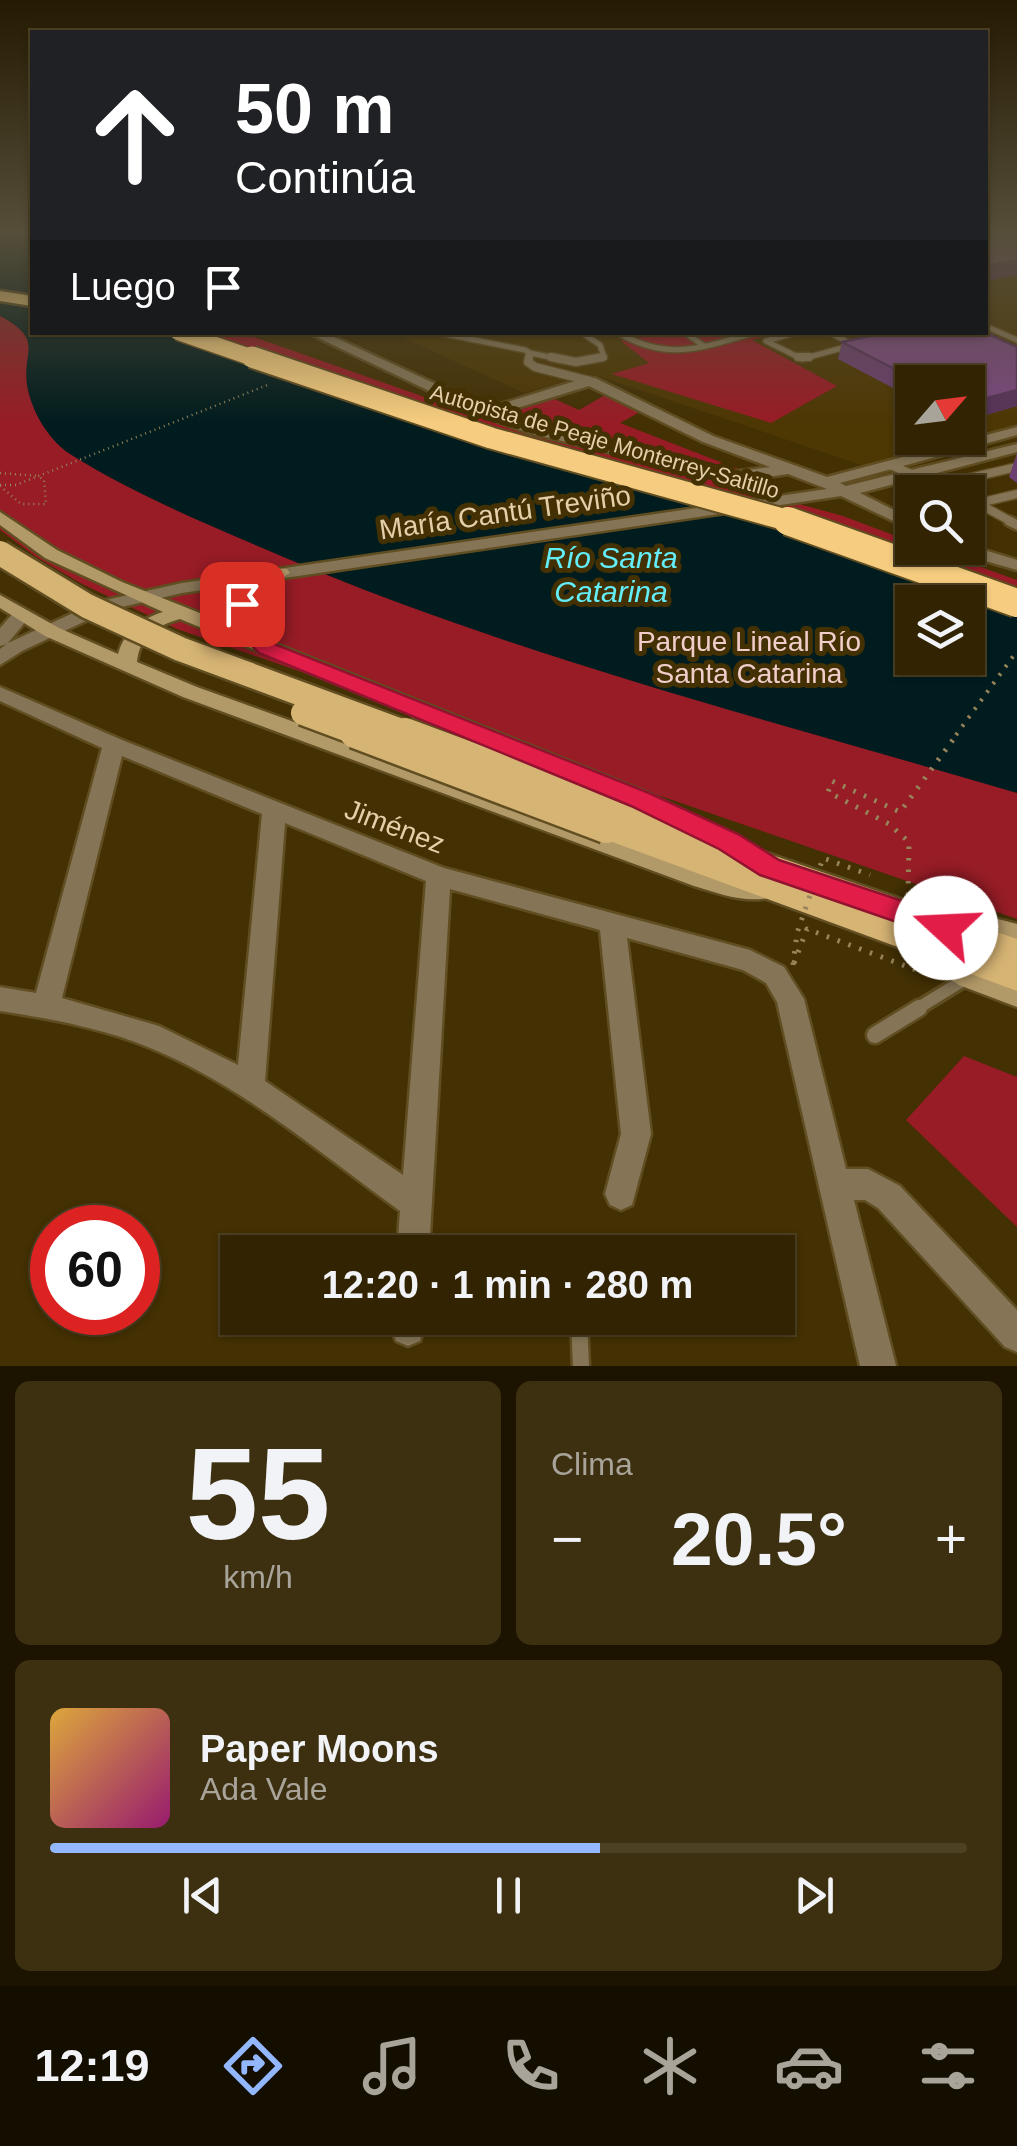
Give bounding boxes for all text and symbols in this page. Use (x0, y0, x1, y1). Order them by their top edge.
icon: ahead (70, 70, 200, 200)
text: 50 m (235, 70, 395, 148)
text: Continúa (235, 152, 415, 203)
icon: arrive (196, 260, 251, 315)
text: Luego (70, 266, 176, 308)
north arrow (895, 365, 985, 455)
map controls (895, 365, 985, 675)
street label: Autopista de Peaje Monterrey-Saltillo (427, 380, 782, 503)
button: search (895, 475, 985, 565)
street label: María Cantú Treviño (377, 479, 633, 545)
water label: Río Santa Catarina (544, 541, 678, 608)
pin (200, 562, 285, 647)
icon: arrive (215, 577, 270, 632)
button: layers (895, 585, 985, 675)
park label: Parque Lineal Río Santa Catarina (637, 626, 861, 689)
street label: Jiménez (341, 793, 449, 860)
position arrow (894, 876, 998, 980)
speed limit sign: 60 (30, 1205, 160, 1335)
text: 12:20 · 1 min · 280 m (322, 1264, 693, 1306)
text: 55 (186, 1421, 330, 1567)
text: Clima (551, 1446, 633, 1482)
text: 20.5° (671, 1497, 847, 1581)
text: − (551, 1508, 583, 1570)
text: + (935, 1508, 967, 1570)
text: km/h (223, 1559, 293, 1595)
text: Paper Moons (200, 1728, 439, 1770)
text: Ada Vale (200, 1771, 328, 1807)
icon: previous (175, 1868, 230, 1923)
icon: pause (481, 1868, 536, 1923)
icon: next (787, 1868, 842, 1923)
icon: directions (218, 2031, 288, 2101)
icon: music (357, 2031, 427, 2101)
icon: phone (496, 2031, 566, 2101)
icon: climate (635, 2031, 705, 2101)
icon: car (774, 2031, 844, 2101)
icon: filters (913, 2031, 983, 2101)
text: 12:19 (34, 2040, 150, 2091)

